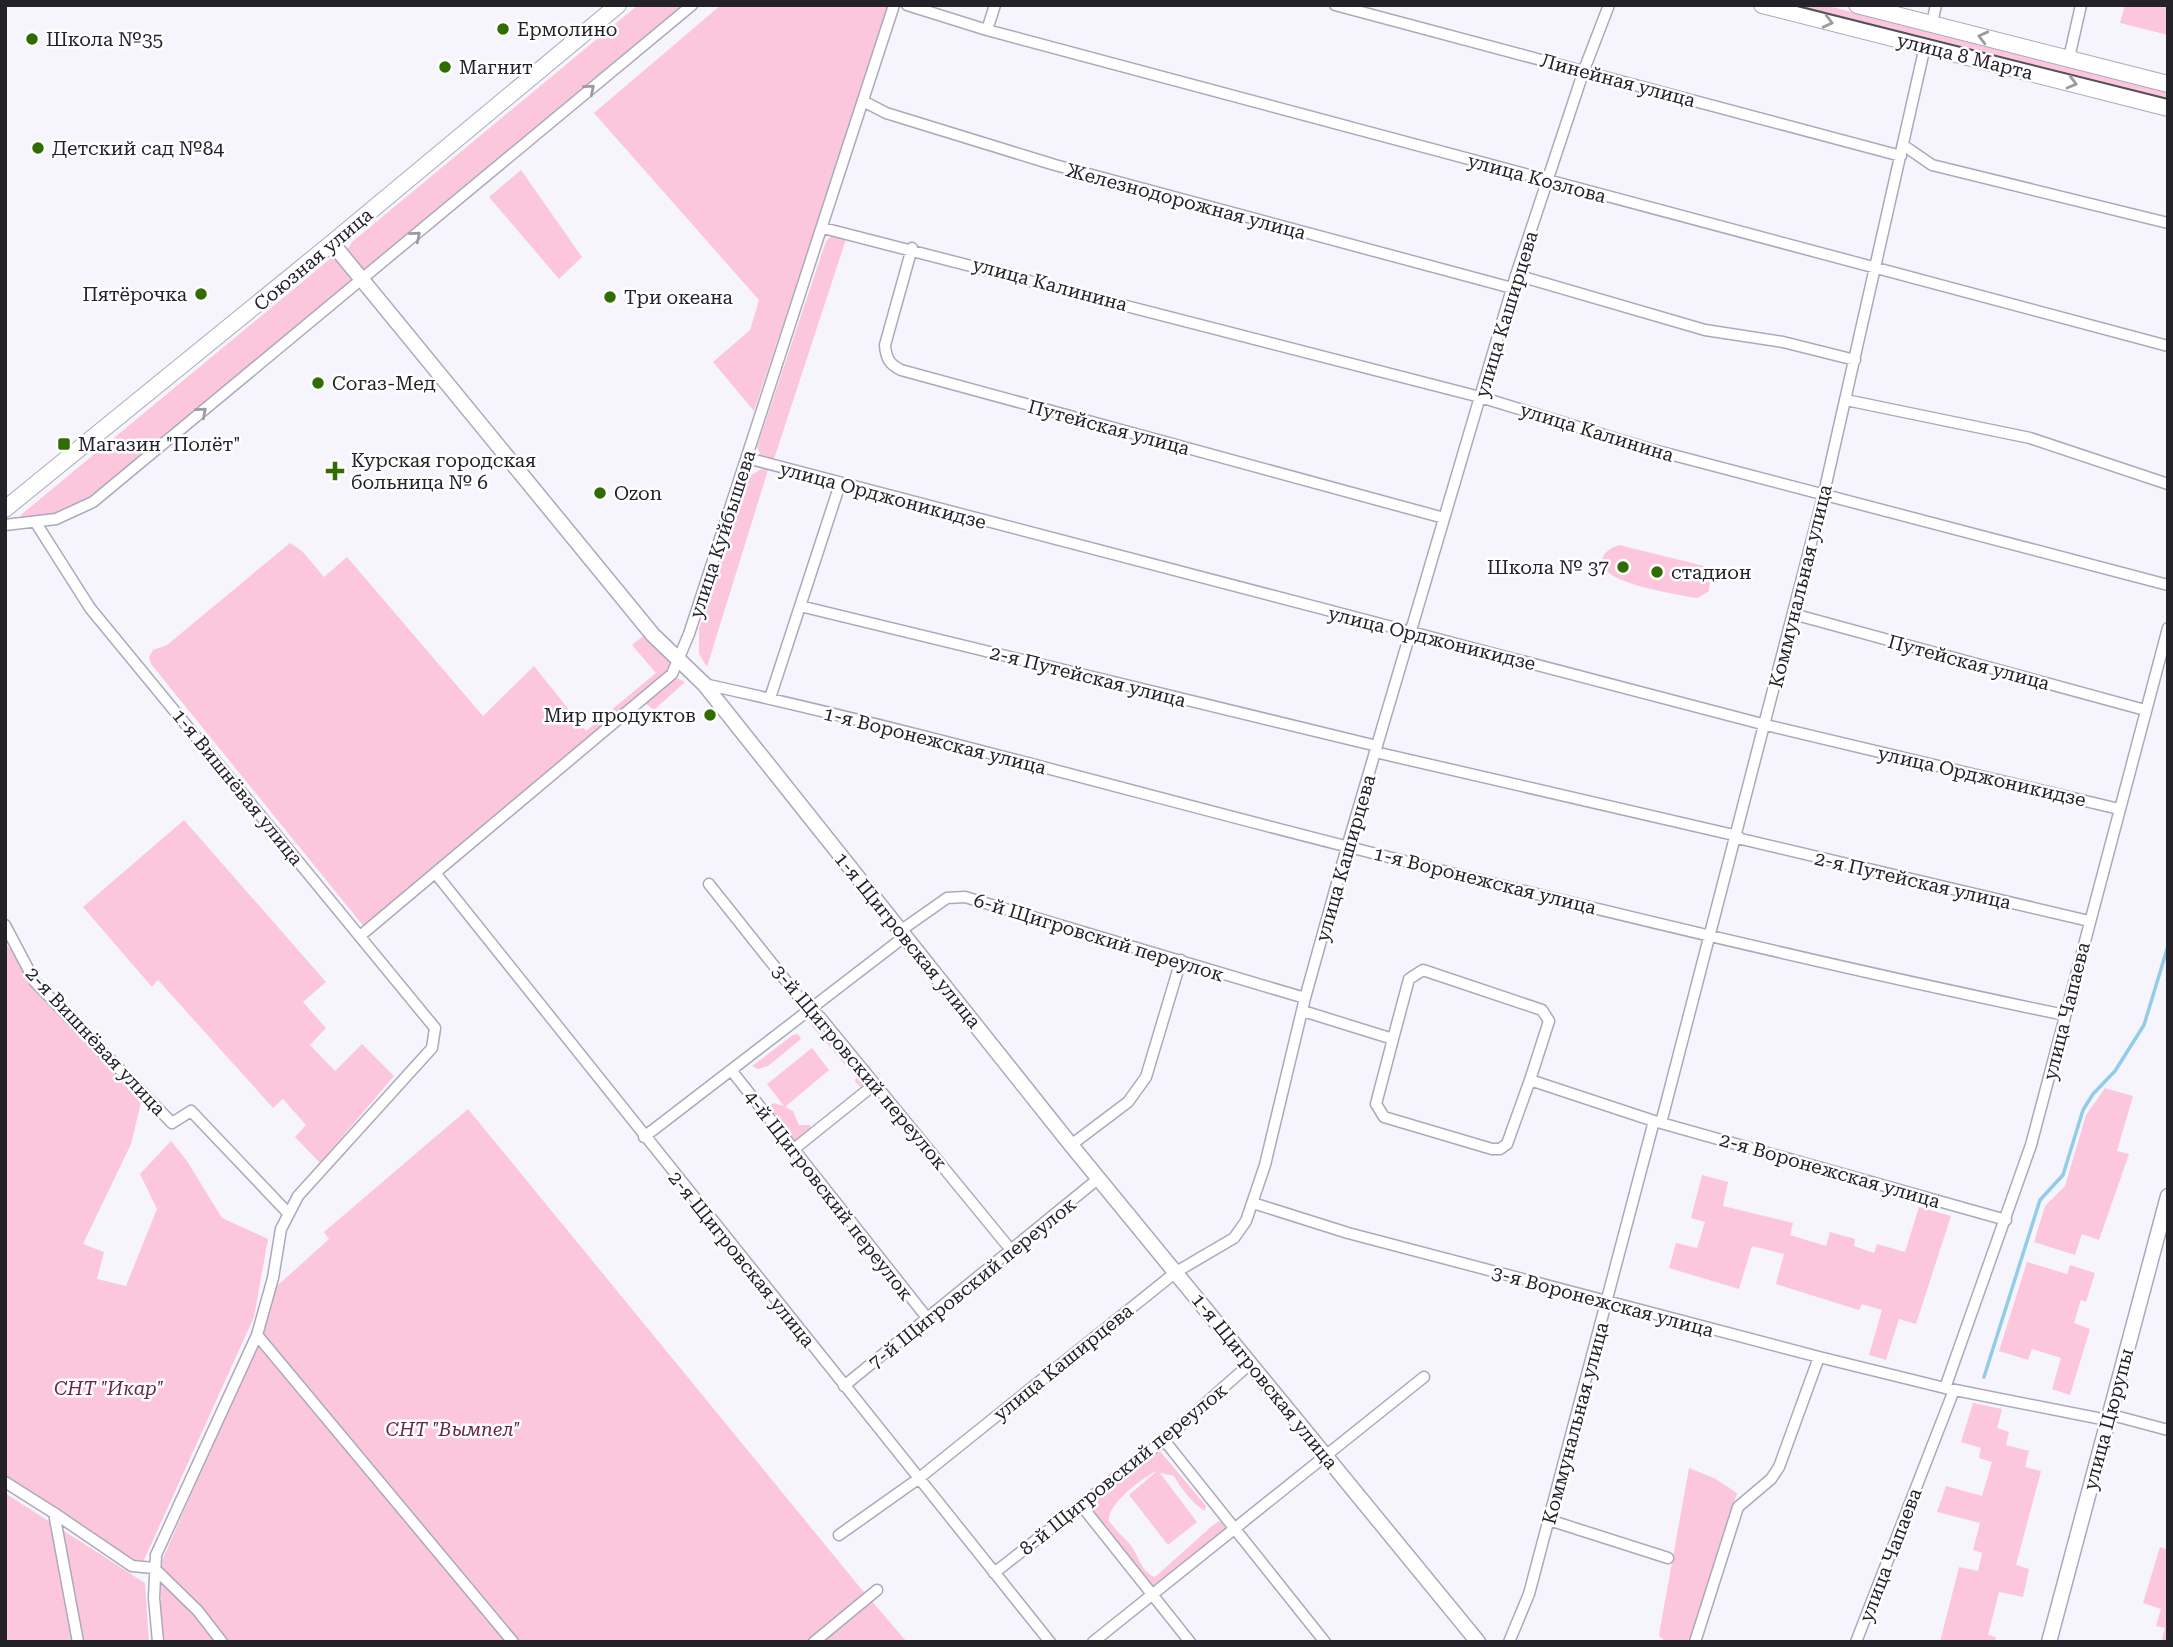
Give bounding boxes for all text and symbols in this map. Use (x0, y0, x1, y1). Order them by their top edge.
one-way arrow (1822, 14, 1834, 28)
place label: Ермолино (517, 18, 617, 41)
marker: Ермолино (495, 21, 511, 37)
place label: Школа №35 (46, 28, 163, 51)
street label: улица 8 Марта (1894, 28, 2036, 85)
marker: Школа №35 (24, 31, 40, 47)
one-way arrow (1977, 31, 1989, 45)
street label: Линейная улица (1538, 49, 1699, 112)
place label: Магнит (459, 56, 533, 79)
marker: Магнит (437, 59, 453, 75)
one-way arrow (2066, 75, 2078, 89)
one-way arrow (582, 85, 595, 98)
place label: Детский сад №84 (52, 137, 224, 160)
marker: Детский сад №84 (30, 140, 46, 156)
street label: улица Козлова (1465, 149, 1609, 208)
street label: Железнодорожная улица (1063, 158, 1309, 245)
street label: Союзная улица (249, 203, 378, 316)
street label: улица Каширцева (1470, 227, 1543, 400)
one-way arrow (407, 232, 420, 244)
street label: улица Калинина (970, 253, 1131, 316)
place label: Пятёрочка (82, 283, 188, 306)
marker: Пятёрочка (193, 286, 209, 302)
place label: Три океана (624, 286, 734, 309)
marker: Три океана (602, 289, 618, 305)
place label: Согаз-Мед (332, 372, 436, 395)
marker: Согаз-Мед (310, 375, 326, 391)
street label: Путейская улица (1026, 395, 1193, 460)
street label: улица Калинина (1517, 398, 1677, 467)
one-way arrow (194, 407, 206, 420)
place label: Магазин "Полёт" (78, 433, 240, 456)
marker: Магазин "Полёт" (56, 436, 72, 452)
street label: улица Куйбышева (684, 446, 761, 621)
place label: Курская городская больница № 6 (351, 449, 536, 494)
street label: улица Орджоникидзе (777, 457, 989, 534)
marker: Курская городская больница № 6 (325, 461, 345, 481)
street label: Коммунальная улица (1764, 481, 1837, 690)
place label: Ozon (614, 482, 662, 505)
marker: Ozon (592, 485, 608, 501)
place label: Школа № 37 (1487, 556, 1609, 579)
marker: Школа № 37 (1615, 559, 1631, 575)
place label: стадион (1671, 561, 1751, 584)
marker: стадион (1649, 564, 1665, 580)
street label: улица Орджоникидзе (1326, 602, 1538, 675)
street label: Путейская улица (1886, 630, 2053, 695)
street label: 2-я Путейская улица (988, 641, 1189, 712)
street label: 1-я Воронежская улица (821, 702, 1049, 779)
street label: 1-я Вишнёвая улица (167, 704, 308, 871)
place label: Мир продуктов (544, 704, 696, 727)
marker: Мир продуктов (702, 707, 718, 723)
street label: улица Орджоникидзе (1876, 741, 2088, 812)
street label: улица Каширцева (1311, 771, 1381, 944)
street label: 1-я Воронежская улица (1371, 842, 1599, 919)
street label: 2-я Путейская улица (1812, 847, 2014, 914)
street label: 1-я Щигровская улица (830, 848, 986, 1033)
street label: 6-й Щигровский переулок (971, 888, 1227, 987)
street label: улица Чапаева (2038, 939, 2095, 1083)
street label: 3-й Щигровский переулок (767, 960, 952, 1174)
street label: 2-я Вишнёвая улица (21, 962, 171, 1121)
street label: 4-й Щигровский переулок (739, 1086, 918, 1305)
street label: 2-я Воронежская улица (1717, 1128, 1944, 1213)
street label: 2-я Щигровская улица (664, 1167, 820, 1352)
street label: 7-й Щигровский переулок (864, 1193, 1081, 1374)
street label: 3-я Воронежская улица (1489, 1261, 1717, 1342)
street label: 1-я Щигровская улица (1187, 1289, 1343, 1474)
street label: улица Каширцева (989, 1299, 1138, 1426)
street label: Коммунальная улица (1537, 1319, 1614, 1527)
street label: улица Цюрупы (2078, 1346, 2138, 1493)
park label: СНТ "Икар" (54, 1377, 164, 1400)
street label: 8-й Щигровский переулок (1015, 1379, 1232, 1560)
park label: СНТ "Вымпел" (386, 1418, 520, 1441)
street label: улица Чапаева (1854, 1484, 1927, 1625)

